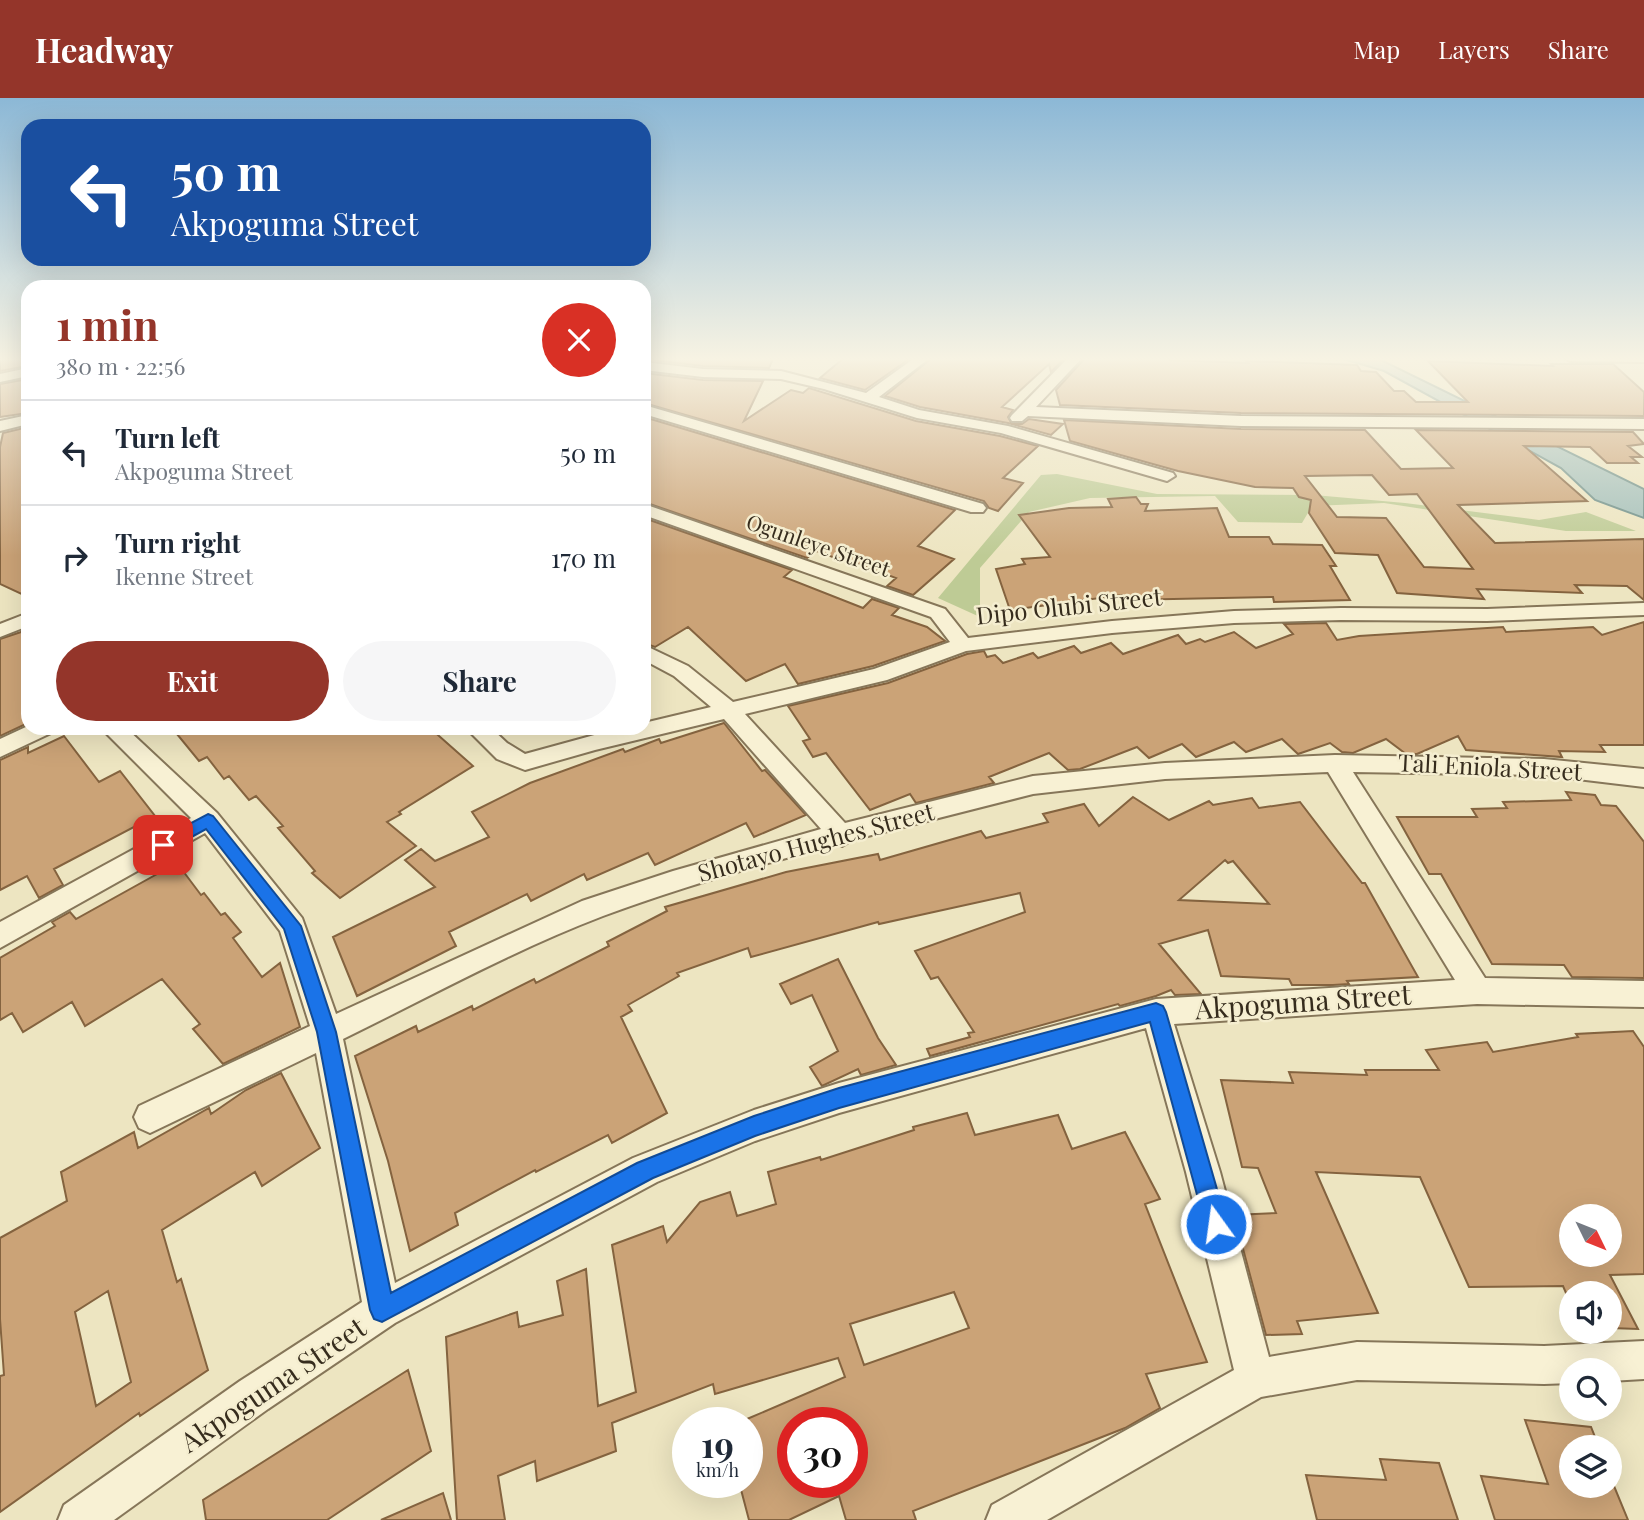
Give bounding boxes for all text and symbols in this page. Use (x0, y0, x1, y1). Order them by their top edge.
text: Headway (35, 27, 174, 71)
text: Map (1354, 33, 1400, 65)
text: Layers (1438, 33, 1510, 65)
text: Share (1548, 33, 1609, 65)
text: 50 m (171, 138, 281, 203)
icon: left (56, 147, 147, 238)
text: Akpoguma Street (171, 201, 418, 244)
text: 1 min (56, 296, 159, 352)
button: close (542, 303, 616, 377)
text: 380 m · 22:56 (56, 350, 185, 381)
text: Turn left (115, 420, 220, 455)
icon: left (56, 434, 94, 472)
text: 50 m (560, 435, 616, 470)
text: Akpoguma Street (115, 455, 293, 486)
street label: Ogunleye Street (743, 506, 895, 582)
text: Turn right (115, 525, 241, 560)
icon: right (56, 539, 94, 577)
text: 170 m (551, 540, 616, 575)
text: Ikenne Street (115, 560, 253, 591)
street label: Dipo Olubi Street (974, 579, 1164, 631)
button: Exit (56, 641, 329, 721)
button: Share (343, 641, 616, 721)
street label: Tali Eniola Street (1397, 745, 1583, 787)
street label: Shotayo Hughes Street (694, 794, 938, 888)
pin (133, 815, 193, 875)
icon: arrive (144, 826, 182, 864)
street label: Akpoguma Street (1193, 974, 1413, 1027)
position arrow (1179, 1187, 1253, 1261)
north arrow (1559, 1204, 1622, 1267)
map controls (1559, 1204, 1622, 1498)
button: sound (1559, 1281, 1622, 1344)
street label: Akpoguma Street (171, 1307, 373, 1460)
button: search (1559, 1358, 1622, 1421)
speed limit sign: 30 (777, 1407, 868, 1498)
text: 19 (701, 1420, 734, 1467)
button: layers (1559, 1435, 1622, 1498)
text: km/h (696, 1458, 739, 1482)

